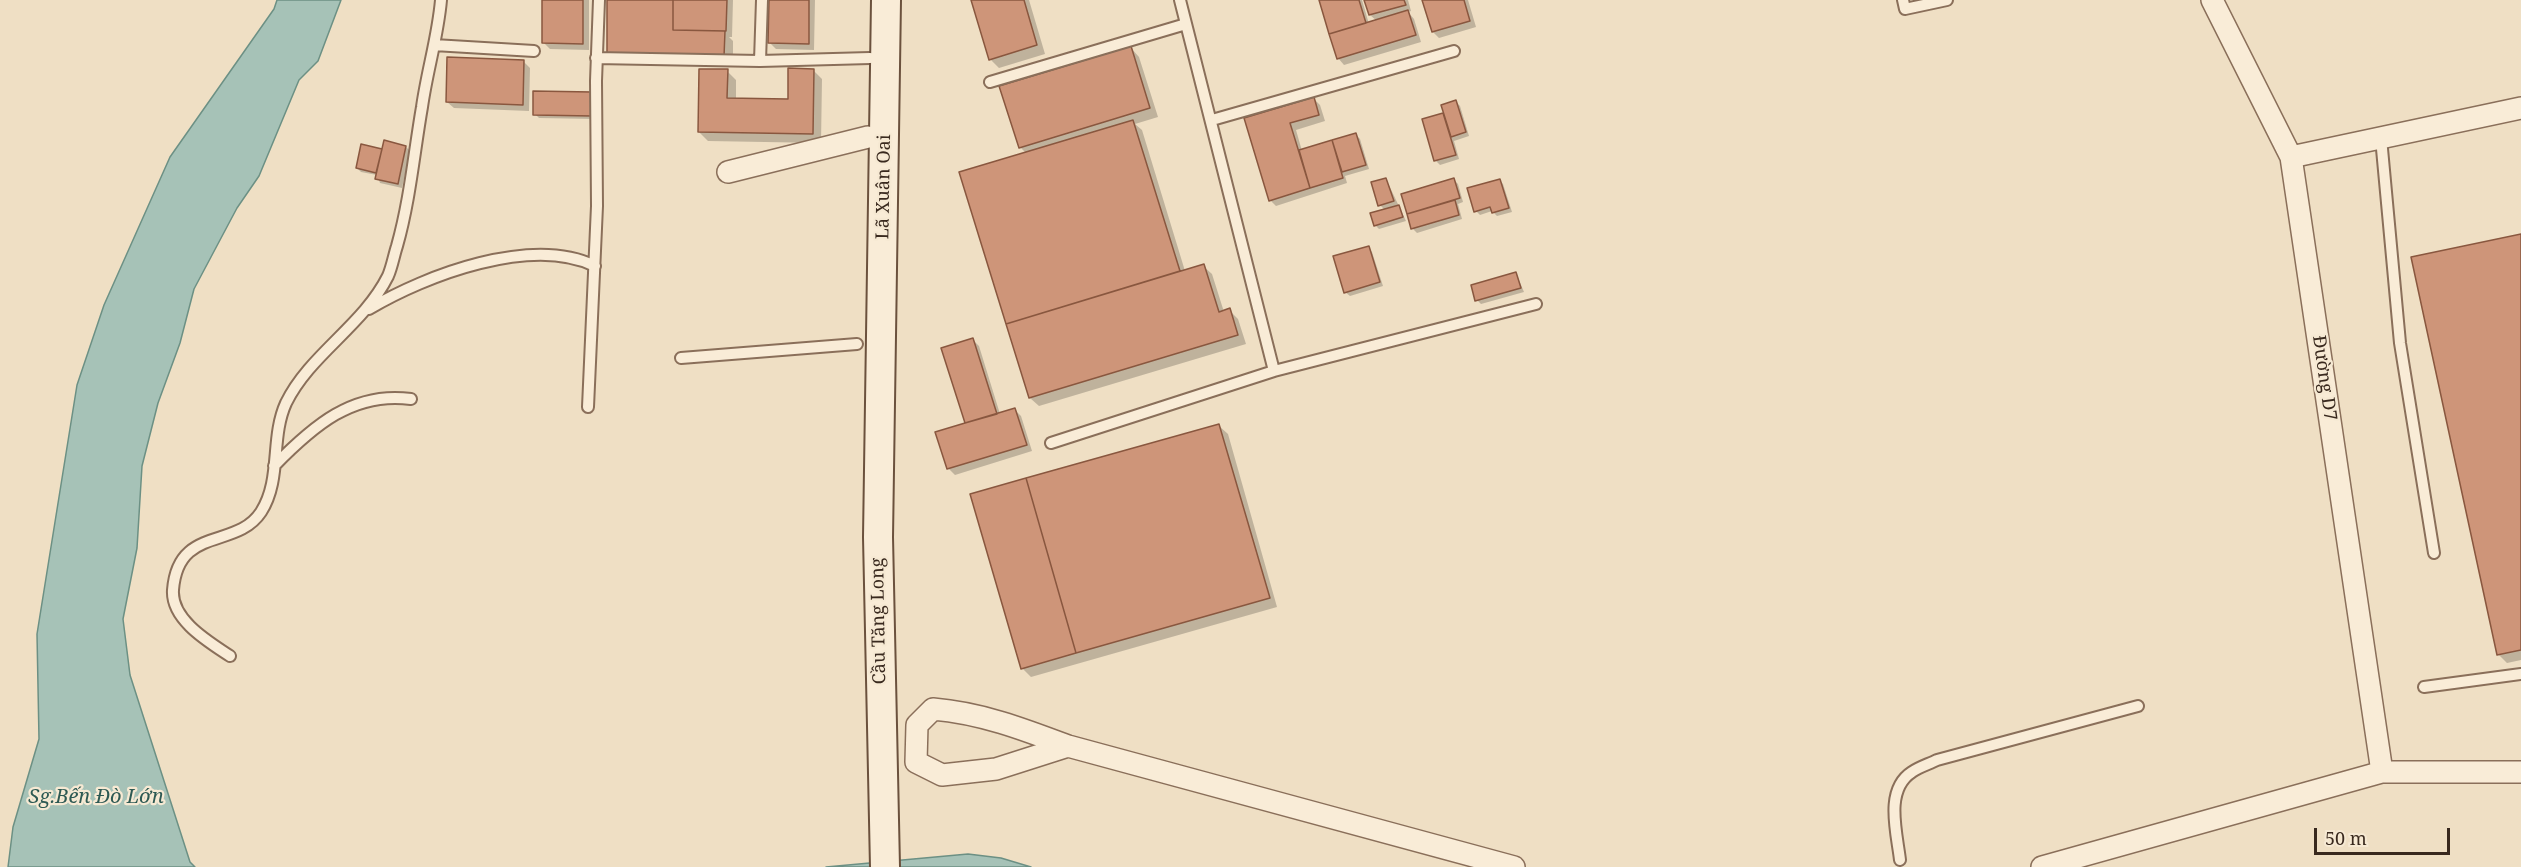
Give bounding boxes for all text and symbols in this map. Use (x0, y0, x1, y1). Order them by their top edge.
street label: Lã Xuân Oai (872, 134, 896, 240)
street label: Đường D7 (2307, 334, 2341, 422)
street label: Cầu Tăng Long (867, 557, 891, 685)
water label: Sg.Bến Đò Lớn (28, 785, 164, 809)
scale bar (2317, 816, 2454, 854)
text: 50 m (2325, 826, 2367, 850)

